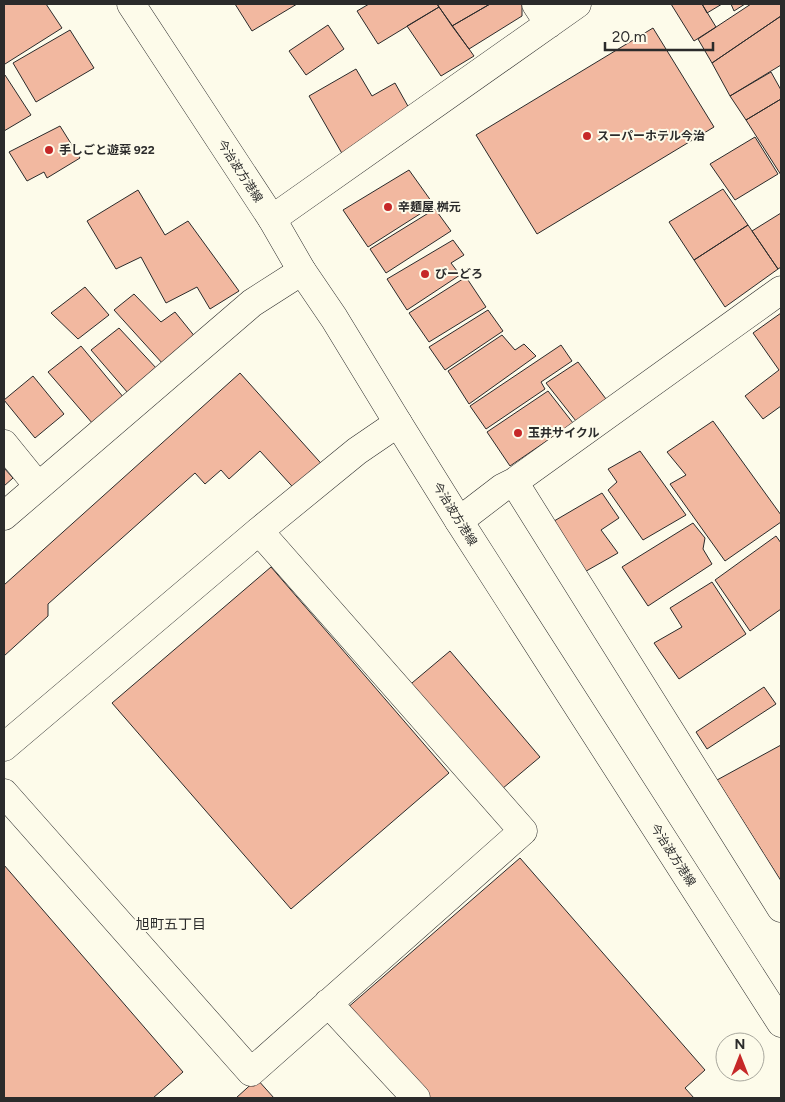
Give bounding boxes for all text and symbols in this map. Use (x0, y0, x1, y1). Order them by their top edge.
scale bar (605, 20, 712, 52)
text: 20 m (612, 28, 646, 46)
place label: スーパーホテル今治 (597, 129, 705, 143)
marker: スーパーホテル今治 (581, 130, 593, 142)
street label: 今治波方港線 (215, 137, 265, 205)
place label: 手しごと遊菜 922 (59, 143, 155, 157)
marker: 手しごと遊菜 922 (43, 144, 55, 156)
place label: 辛麺屋 桝元 (398, 200, 461, 214)
marker: 辛麺屋 桝元 (382, 201, 394, 213)
place label: びーどろ (435, 267, 483, 281)
marker: びーどろ (419, 268, 431, 280)
place label: 玉井サイクル (528, 426, 599, 440)
marker: 玉井サイクル (512, 427, 524, 439)
street label: 今治波方港線 (430, 480, 480, 548)
street label: 今治波方港線 (648, 821, 698, 889)
district label: 旭町五丁目 (136, 916, 206, 933)
north arrow (715, 1032, 765, 1082)
text: N (735, 1036, 745, 1053)

